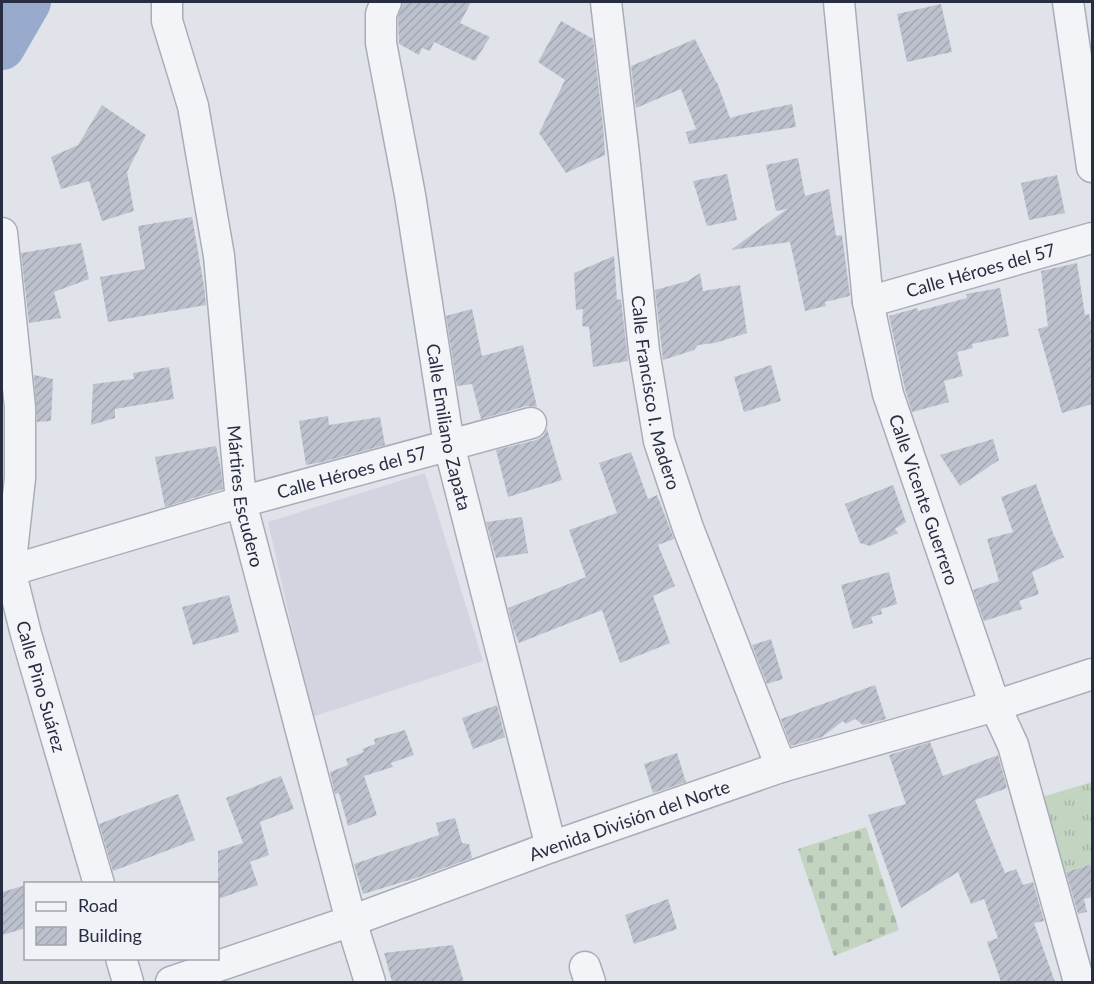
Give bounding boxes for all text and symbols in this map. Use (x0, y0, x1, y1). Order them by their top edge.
street label: Calle Héroes del 57 (903, 238, 1058, 302)
street label: Calle Francisco I. Madero (627, 294, 685, 492)
street label: Calle Emiliano Zapata (422, 342, 476, 513)
street label: Calle Vicente Guerrero (885, 411, 964, 588)
street label: Mártires Escudero (223, 424, 269, 569)
street label: Calle Héroes del 57 (274, 441, 429, 503)
street label: Calle Pino Suárez (12, 618, 71, 755)
street label: Avenida División del Norte (526, 775, 732, 865)
legend (24, 882, 219, 960)
text: Road (78, 894, 118, 916)
text: Building (78, 924, 142, 946)

